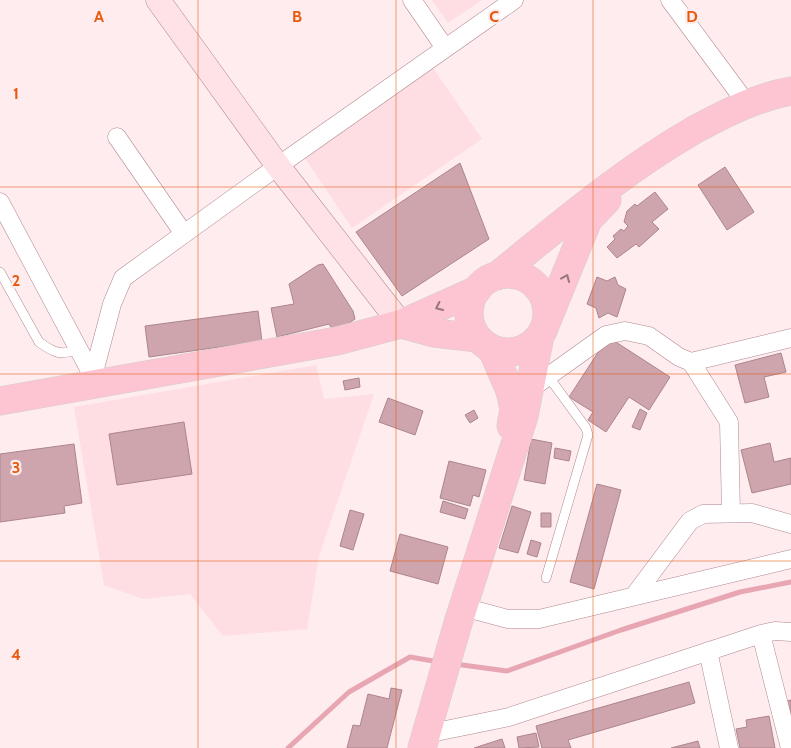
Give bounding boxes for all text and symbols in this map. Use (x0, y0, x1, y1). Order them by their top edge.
text: A (94, 7, 104, 26)
text: B (292, 7, 302, 26)
text: C (489, 7, 499, 26)
text: D (686, 7, 698, 26)
text: 1 (13, 84, 19, 103)
text: 2 (12, 271, 20, 290)
one-way arrow (559, 274, 570, 283)
one-way arrow (435, 301, 444, 311)
text: 3 (12, 458, 20, 477)
text: 4 (11, 645, 21, 664)

